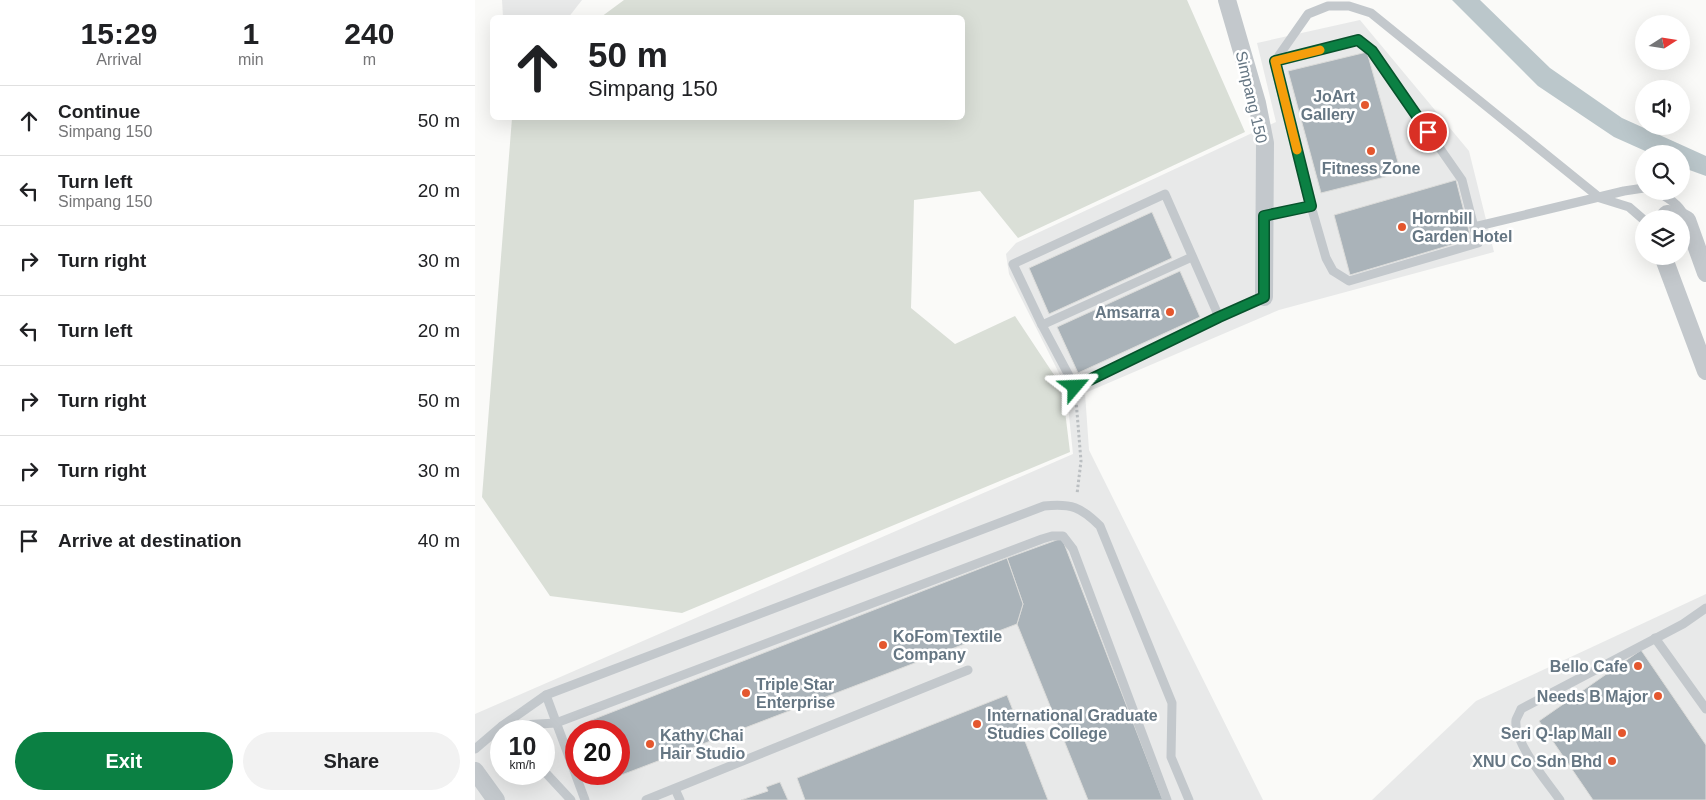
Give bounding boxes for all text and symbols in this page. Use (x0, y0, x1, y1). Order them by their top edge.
north arrow (1635, 15, 1690, 70)
map controls (1635, 15, 1690, 265)
text: 15:29 (81, 17, 157, 50)
text: 1 (242, 17, 259, 50)
text: 240 (344, 17, 394, 50)
icon: ahead (505, 35, 570, 100)
text: 50 m (588, 35, 668, 74)
street label: Simpang 150 (1233, 49, 1270, 145)
text: Arrival (96, 51, 142, 68)
text: min (238, 51, 264, 68)
text: m (363, 51, 376, 68)
text: Simpang 150 (588, 76, 718, 101)
button: sound (1635, 80, 1690, 135)
place label: JoArt Gallery (1301, 88, 1356, 123)
marker: JoArt Gallery (1359, 99, 1371, 111)
text: Continue (58, 101, 140, 122)
icon: ahead (15, 107, 43, 135)
text: 50 m (418, 110, 460, 131)
pin (1407, 111, 1449, 153)
icon: arrive (1414, 118, 1442, 146)
text: Simpang 150 (58, 123, 152, 140)
marker: Fitness Zone (1365, 145, 1377, 157)
button: search (1635, 145, 1690, 200)
place label: Fitness Zone (1322, 160, 1420, 177)
text: Turn left (58, 171, 133, 192)
icon: left (15, 177, 43, 205)
text: 20 m (418, 180, 460, 201)
text: Simpang 150 (58, 193, 152, 210)
place label: Hornbill Garden Hotel (1412, 210, 1512, 245)
button: layers (1635, 210, 1690, 265)
marker: Hornbill Garden Hotel (1396, 221, 1408, 233)
icon: right (15, 247, 43, 275)
text: Turn right (58, 250, 146, 271)
text: 30 m (418, 250, 460, 271)
place label: Amsarra (1095, 304, 1160, 321)
marker: Amsarra (1164, 306, 1176, 318)
icon: left (15, 317, 43, 345)
text: Turn left (58, 320, 133, 341)
text: 20 m (418, 320, 460, 341)
position arrow (1048, 360, 1100, 412)
icon: right (15, 387, 43, 415)
text: Turn right (58, 390, 146, 411)
text: 50 m (418, 390, 460, 411)
icon: right (15, 457, 43, 485)
text: Turn right (58, 460, 146, 481)
text: 30 m (418, 460, 460, 481)
icon: arrive (15, 527, 43, 555)
text: Arrive at destination (58, 530, 242, 551)
text: 40 m (418, 530, 460, 551)
place label: KoFom Textile Company (893, 628, 1002, 663)
marker: KoFom Textile Company (877, 639, 889, 651)
place label: Bello Cafe (1550, 658, 1628, 675)
marker: Bello Cafe (1632, 660, 1644, 672)
place label: Triple Star Enterprise (756, 676, 835, 711)
marker: Triple Star Enterprise (740, 687, 752, 699)
place label: Needs B Major (1537, 688, 1648, 705)
marker: Needs B Major (1652, 690, 1664, 702)
place label: International Graduate Studies College (987, 707, 1158, 742)
marker: International Graduate Studies College (971, 718, 983, 730)
speed limit sign: 20 (565, 720, 630, 785)
place label: Seri Q-lap Mall (1501, 725, 1612, 742)
place label: Kathy Chai Hair Studio (660, 727, 746, 762)
marker: Seri Q-lap Mall (1616, 727, 1628, 739)
button: Exit (15, 732, 233, 790)
button: Share (243, 732, 460, 790)
text: 10 (509, 732, 536, 760)
marker: Kathy Chai Hair Studio (644, 738, 656, 750)
place label: XNU Co Sdn Bhd (1472, 753, 1602, 770)
marker: XNU Co Sdn Bhd (1606, 755, 1618, 767)
text: km/h (509, 758, 536, 772)

